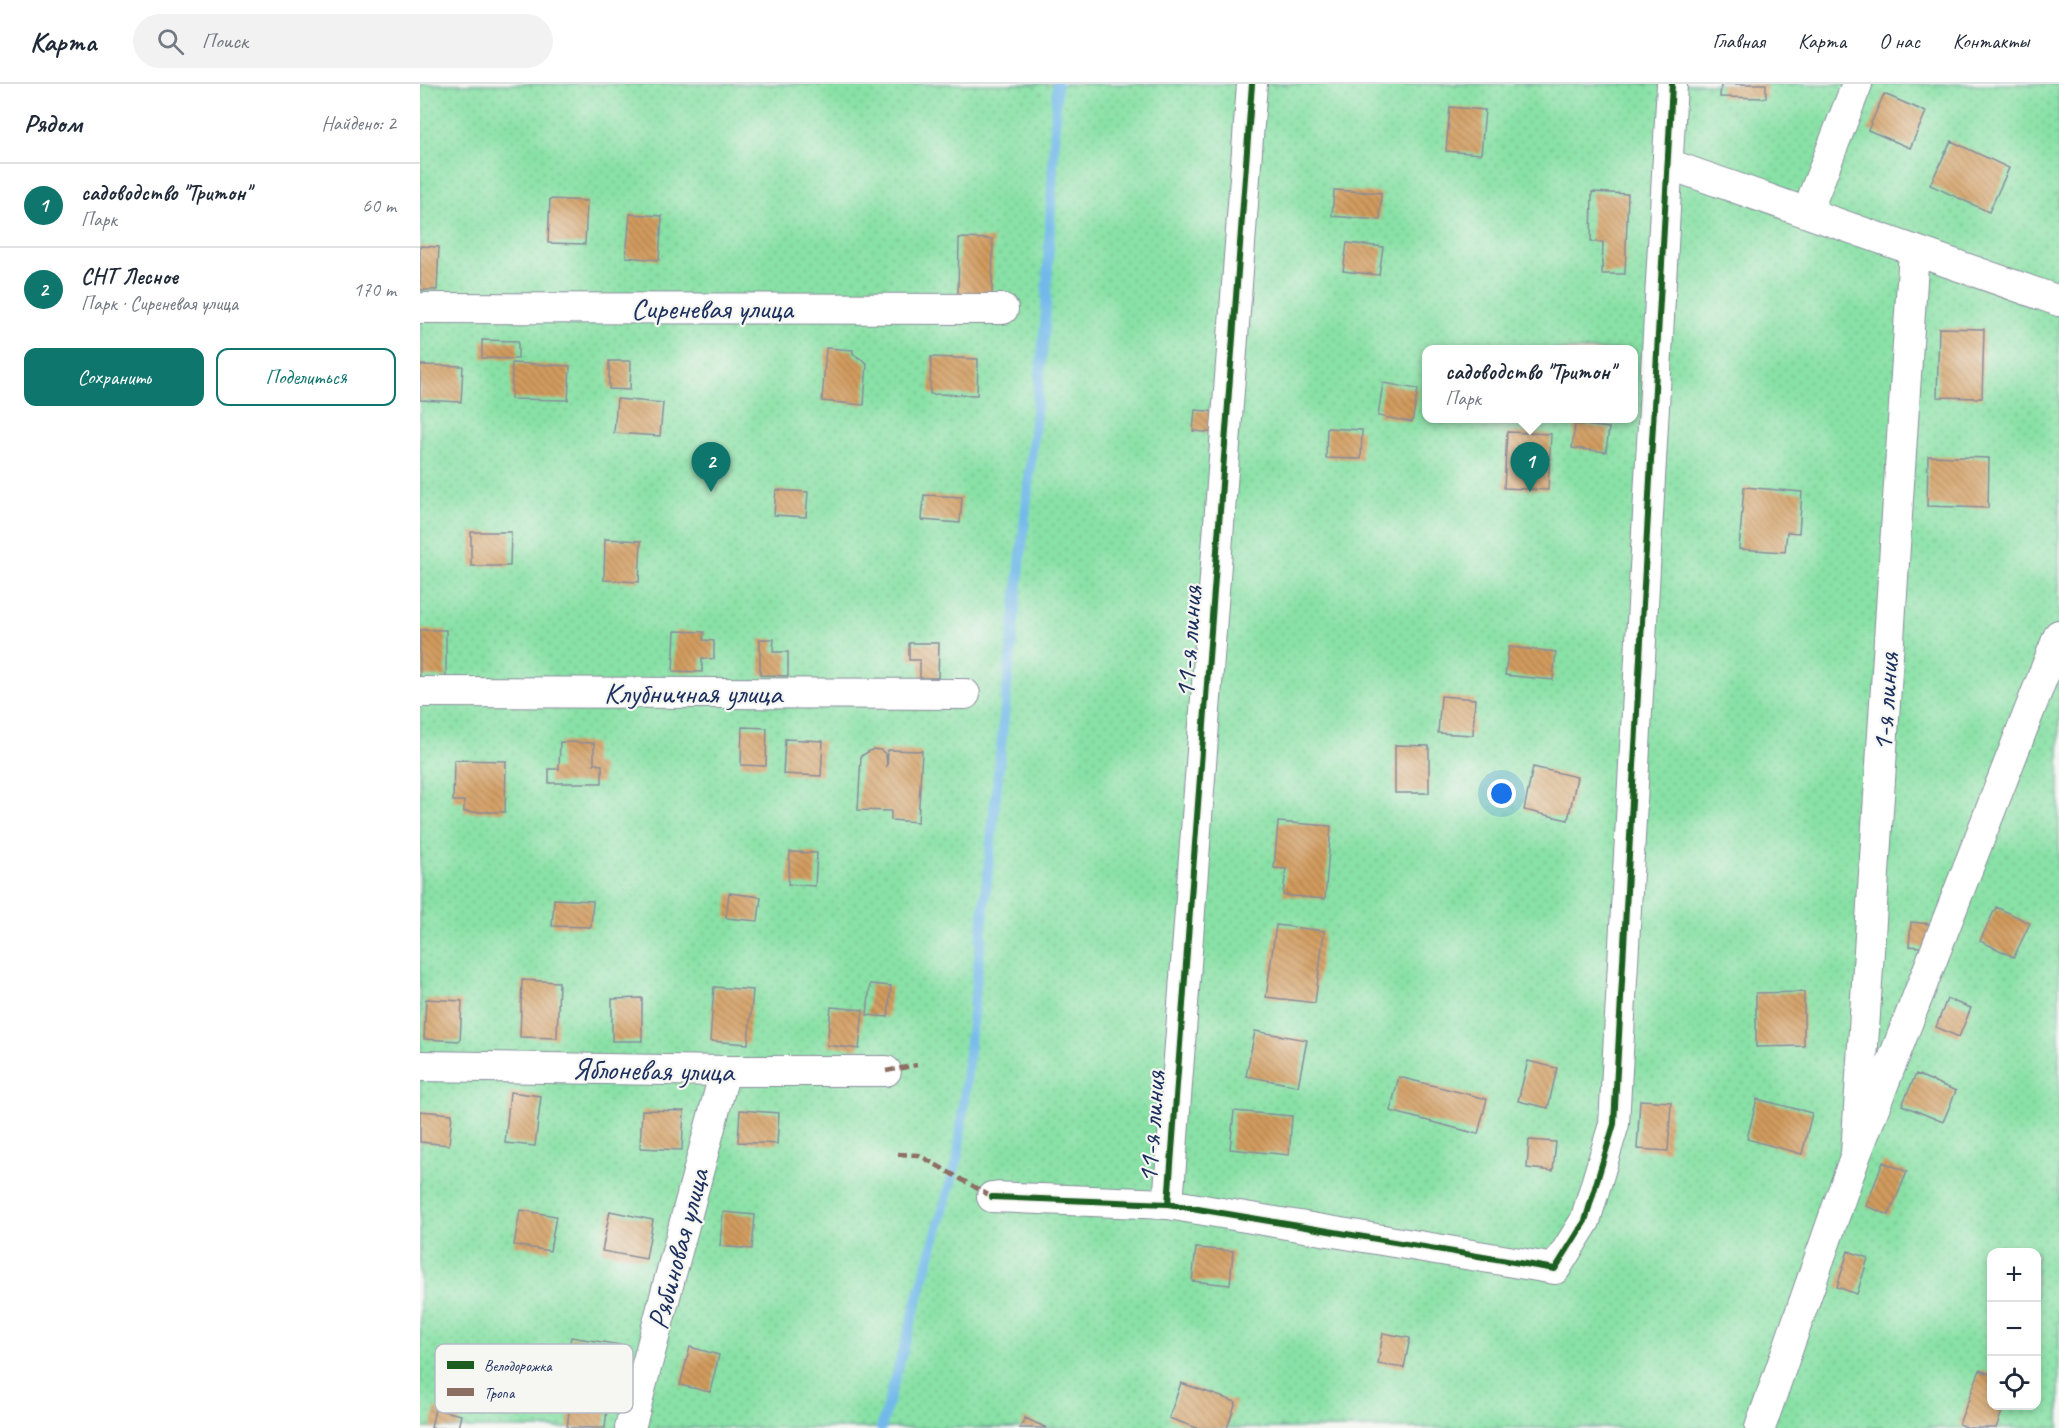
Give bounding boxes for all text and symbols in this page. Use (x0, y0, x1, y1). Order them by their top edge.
search box (133, 14, 553, 68)
text: Карта (30, 24, 97, 59)
icon: search (154, 25, 187, 58)
text: Поиск (202, 27, 248, 55)
text: Главная (1712, 28, 1765, 54)
text: Карта (1798, 28, 1846, 54)
text: О нас (1879, 28, 1920, 54)
text: Контакты (1953, 28, 2029, 54)
text: Рядом (24, 107, 82, 140)
text: Найдено: 2 (321, 111, 396, 136)
text: садоводство "Тритон" (81, 179, 251, 207)
text: 1 (39, 193, 48, 218)
text: 60 m (362, 193, 396, 218)
text: Парк (81, 207, 117, 232)
text: СНТ Лесное (81, 263, 178, 291)
text: 2 (39, 277, 48, 302)
text: 170 m (353, 277, 396, 302)
street label: Сиреневая улица (631, 289, 795, 327)
text: Парк · Сиреневая улица (81, 291, 238, 316)
popup (1422, 345, 1638, 423)
button: Сохранить (24, 348, 204, 406)
button: Поделиться (216, 348, 396, 406)
text: садоводство "Тритон" (1445, 358, 1615, 386)
text: Парк (1445, 386, 1481, 411)
pin: 2 (692, 442, 730, 492)
pin: 1 (1510, 442, 1550, 492)
street label: 11-я линия (1165, 583, 1211, 699)
street label: 1-я линия (1863, 650, 1907, 753)
street label: Клубничная улица (604, 674, 784, 712)
your location (1487, 779, 1516, 808)
street label: Яблоневая улица (572, 1050, 736, 1090)
street label: 11-я линия (1128, 1068, 1174, 1184)
street label: Рябиновая улица (638, 1163, 718, 1333)
map controls (1987, 1248, 2041, 1410)
button: + (1987, 1248, 2041, 1302)
button: − (1987, 1302, 2041, 1356)
legend (435, 1344, 633, 1413)
text: Велодорожка (484, 1356, 553, 1376)
button: locate (1987, 1356, 2041, 1410)
text: Тропа (484, 1383, 516, 1403)

